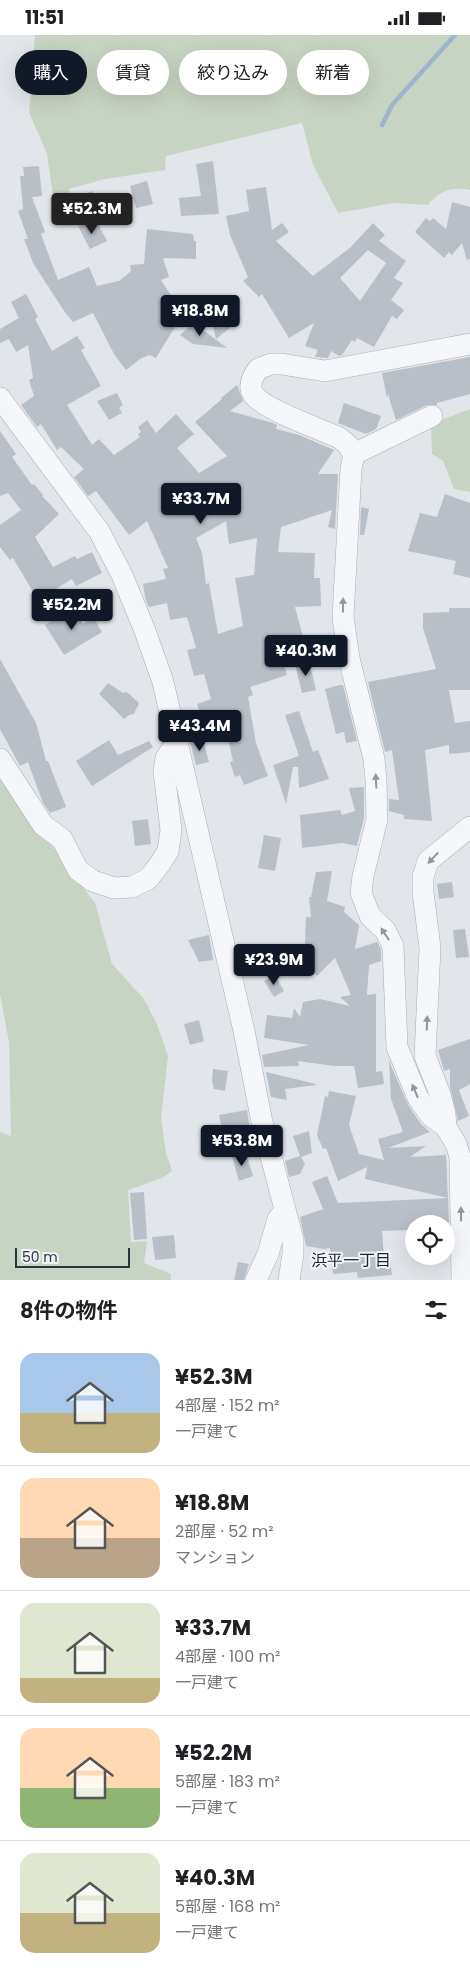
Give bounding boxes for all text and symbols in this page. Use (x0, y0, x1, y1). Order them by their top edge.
text: 11:51 (25, 4, 64, 31)
chip: 購入 (15, 50, 87, 95)
chip: 賃貸 (97, 50, 169, 95)
chip: 絞り込み (179, 50, 287, 95)
chip: 新着 (297, 50, 369, 95)
pin: ¥52.3M (51, 193, 133, 235)
text: ¥52.3M (62, 197, 122, 220)
pin: ¥18.8M (159, 295, 241, 337)
text: ¥18.8M (172, 299, 228, 322)
pin: ¥33.7M (160, 483, 242, 525)
text: ¥33.7M (172, 487, 230, 510)
pin: ¥52.2M (31, 589, 113, 631)
text: ¥52.2M (43, 593, 101, 616)
one-way arrow (339, 597, 347, 613)
pin: ¥40.3M (265, 635, 347, 677)
text: ¥40.3M (276, 639, 336, 662)
pin: ¥43.4M (159, 709, 241, 752)
text: ¥43.4M (169, 714, 231, 737)
one-way arrow (371, 773, 379, 789)
one-way arrow (427, 852, 438, 864)
one-way arrow (381, 927, 390, 941)
pin: ¥23.9M (233, 943, 315, 986)
text: ¥23.9M (245, 948, 303, 971)
one-way arrow (423, 1015, 431, 1031)
one-way arrow (410, 1084, 418, 1098)
pin: ¥53.8M (201, 1125, 283, 1167)
text: ¥53.8M (212, 1129, 272, 1152)
one-way arrow (457, 1206, 465, 1222)
map controls (405, 1215, 455, 1265)
button: locate (405, 1215, 455, 1265)
scale bar (15, 1245, 130, 1268)
text: 50 m (22, 1247, 58, 1267)
district label: 浜平一丁目 (311, 1249, 391, 1272)
text: 8件の物件 (20, 1296, 118, 1325)
icon: filters (422, 1296, 450, 1324)
text: ¥52.3M (175, 1362, 253, 1391)
icon: home (60, 1373, 120, 1433)
text: 4部屋 · 152 m² (175, 1394, 279, 1417)
text: 一戸建て (175, 1420, 239, 1443)
text: ¥18.8M (175, 1488, 249, 1517)
icon: home (60, 1498, 120, 1558)
text: 2部屋 · 52 m² (175, 1520, 273, 1543)
text: マンション (175, 1546, 255, 1569)
text: ¥33.7M (175, 1613, 251, 1642)
icon: home (60, 1623, 120, 1683)
text: 4部屋 · 100 m² (175, 1645, 280, 1668)
text: 一戸建て (175, 1671, 239, 1694)
text: ¥52.2M (175, 1738, 252, 1767)
icon: home (60, 1748, 120, 1808)
text: 5部屋 · 183 m² (175, 1770, 280, 1793)
text: 一戸建て (175, 1796, 239, 1819)
text: ¥40.3M (175, 1863, 255, 1892)
icon: home (60, 1873, 120, 1933)
text: 5部屋 · 168 m² (175, 1895, 280, 1918)
text: 一戸建て (175, 1921, 239, 1944)

